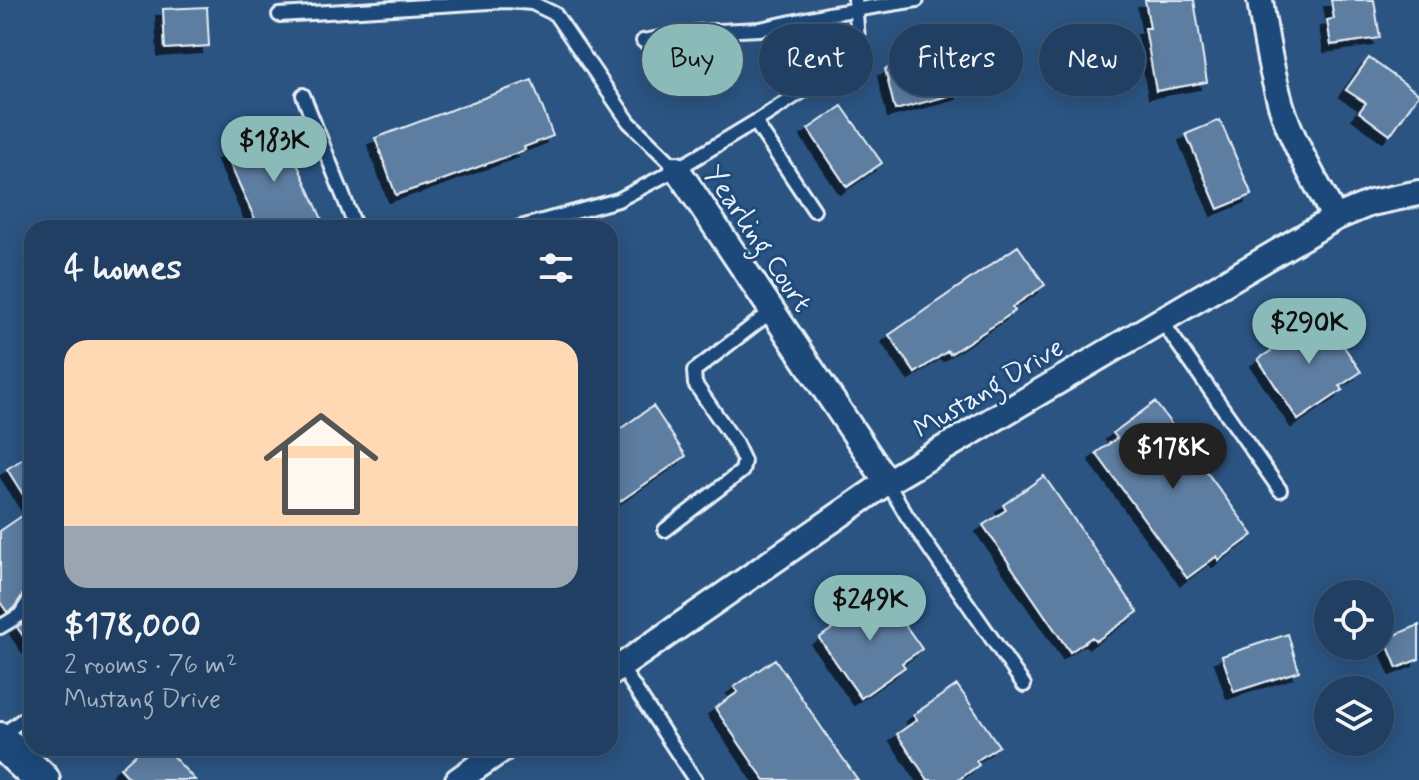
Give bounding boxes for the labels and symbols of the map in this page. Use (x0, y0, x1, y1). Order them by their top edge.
pin: $183K (218, 116, 330, 184)
street label: Yearling Court (692, 159, 820, 322)
pin: $290K (1253, 298, 1365, 366)
street label: Mustang Drive (907, 330, 1073, 451)
pin: $178K (1117, 423, 1229, 491)
pin: $249K (814, 575, 926, 643)

